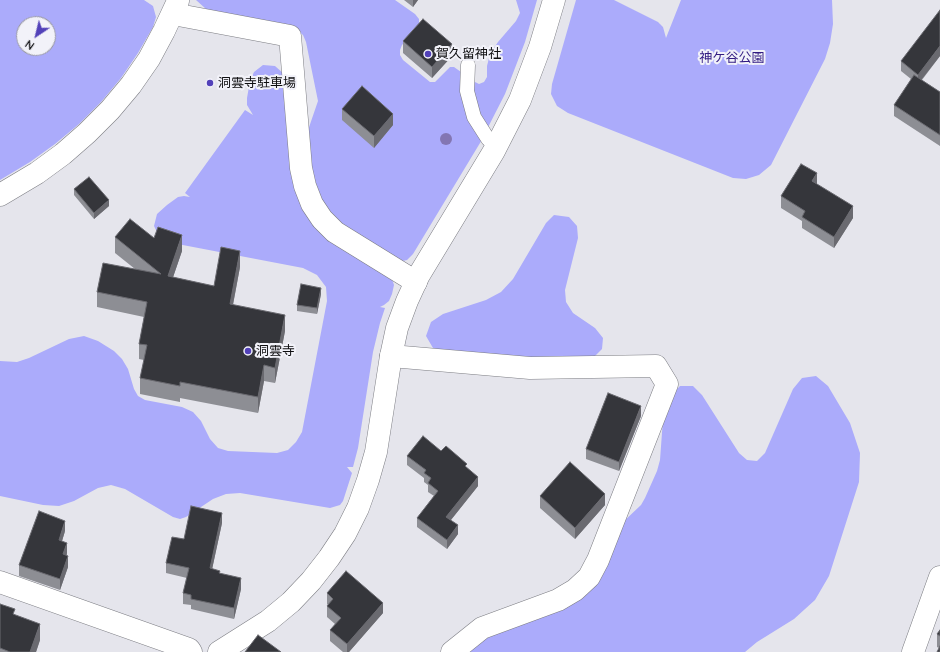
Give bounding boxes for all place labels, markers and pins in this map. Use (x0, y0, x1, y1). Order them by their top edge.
place label: 賀久留神社 (436, 46, 501, 62)
marker: 賀久留神社 (423, 49, 433, 59)
place label: 洞雲寺駐車場 (218, 75, 296, 91)
marker: 洞雲寺駐車場 (205, 78, 215, 88)
place label: 洞雲寺 (256, 343, 295, 359)
marker: 洞雲寺 (243, 346, 253, 356)

